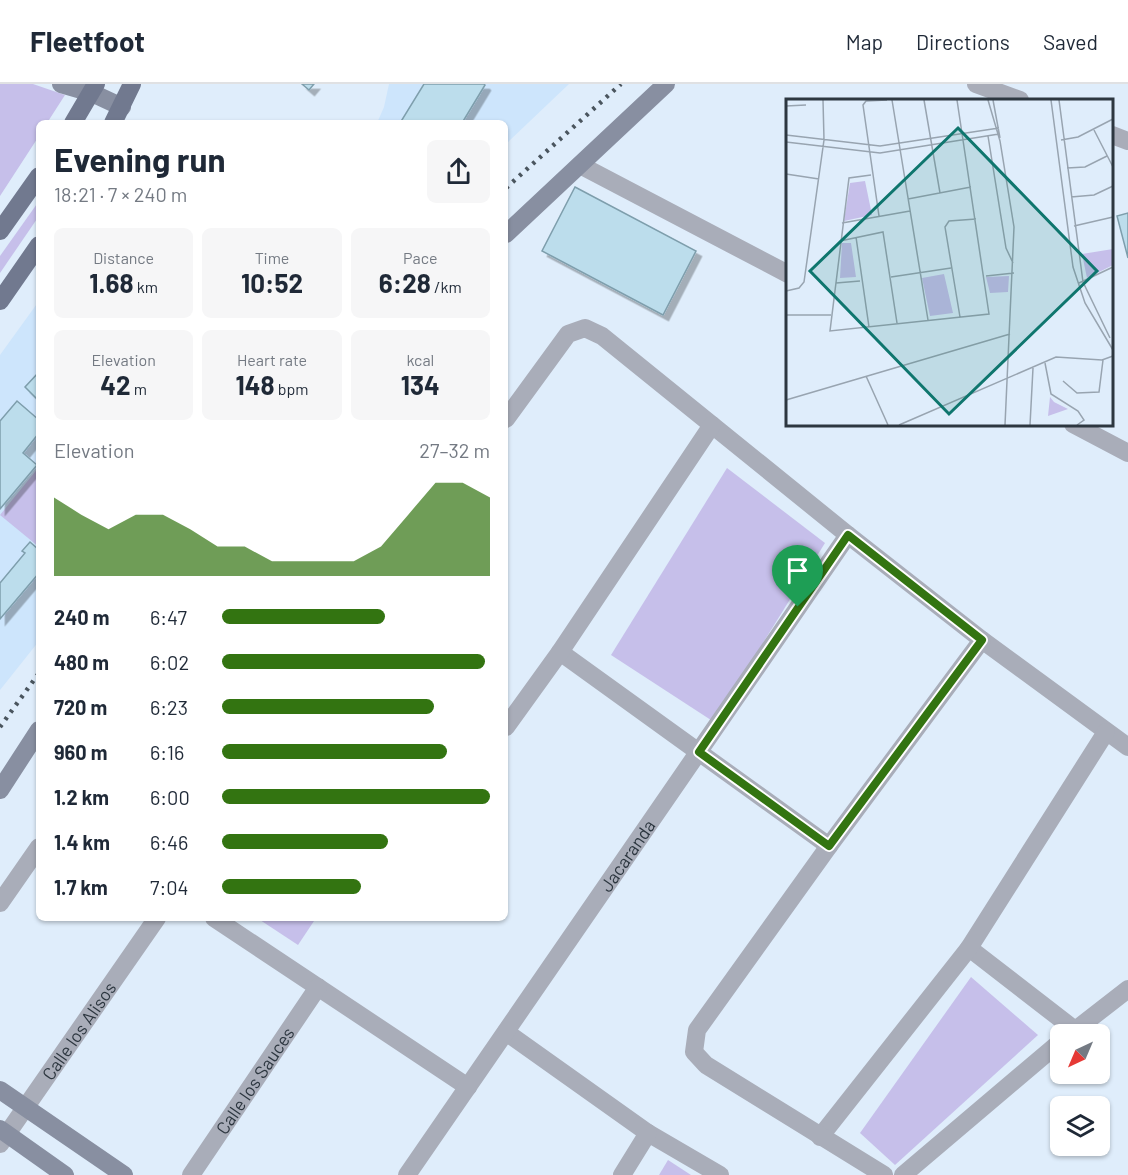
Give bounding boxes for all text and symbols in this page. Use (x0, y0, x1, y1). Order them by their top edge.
text: Fleetfoot (30, 24, 145, 58)
text: Map (846, 29, 883, 54)
text: Directions (916, 29, 1010, 54)
text: Saved (1043, 29, 1098, 54)
inset map (786, 99, 1113, 426)
text: Evening run (54, 139, 226, 179)
button: share (427, 140, 490, 203)
text: 18:21 · 7 × 240 m (54, 182, 187, 206)
text: Distance (93, 248, 154, 267)
text: Time (255, 248, 289, 267)
text: Pace (403, 248, 438, 267)
text: 1.68 (89, 267, 134, 298)
text: 10:52 (241, 267, 303, 298)
text: 6:28 (379, 267, 431, 298)
text: km (134, 277, 158, 296)
text: /km (431, 277, 462, 296)
text: Elevation (91, 350, 156, 369)
text: Heart rate (237, 350, 307, 369)
text: kcal (406, 350, 434, 369)
text: 42 (100, 369, 131, 400)
text: 148 (235, 369, 274, 400)
text: 134 (401, 369, 440, 400)
text: m (131, 379, 147, 398)
text: bpm (274, 379, 309, 398)
text: Elevation (54, 438, 135, 462)
text: 27–32 m (419, 438, 490, 462)
pin (772, 545, 823, 607)
icon: arrive (781, 554, 814, 587)
text: 240 m (54, 605, 109, 629)
text: 6:47 (150, 605, 187, 629)
text: 480 m (54, 650, 109, 674)
text: 6:02 (150, 650, 189, 674)
text: 720 m (54, 695, 107, 719)
text: 6:23 (150, 695, 188, 719)
text: 960 m (54, 740, 107, 764)
text: 6:16 (150, 740, 184, 764)
text: 1.2 km (54, 785, 109, 809)
text: 6:00 (150, 785, 190, 809)
street label: Jacaranda (595, 815, 660, 896)
text: 1.4 km (54, 830, 110, 854)
text: 6:46 (150, 830, 188, 854)
text: 1.7 km (54, 875, 108, 899)
text: 7:04 (150, 875, 189, 899)
street label: Calle los Alisos (37, 977, 120, 1084)
street label: Calle los Sauces (211, 1023, 299, 1138)
north arrow (1050, 1024, 1110, 1084)
map controls (1050, 1024, 1110, 1156)
button: layers (1050, 1096, 1110, 1156)

